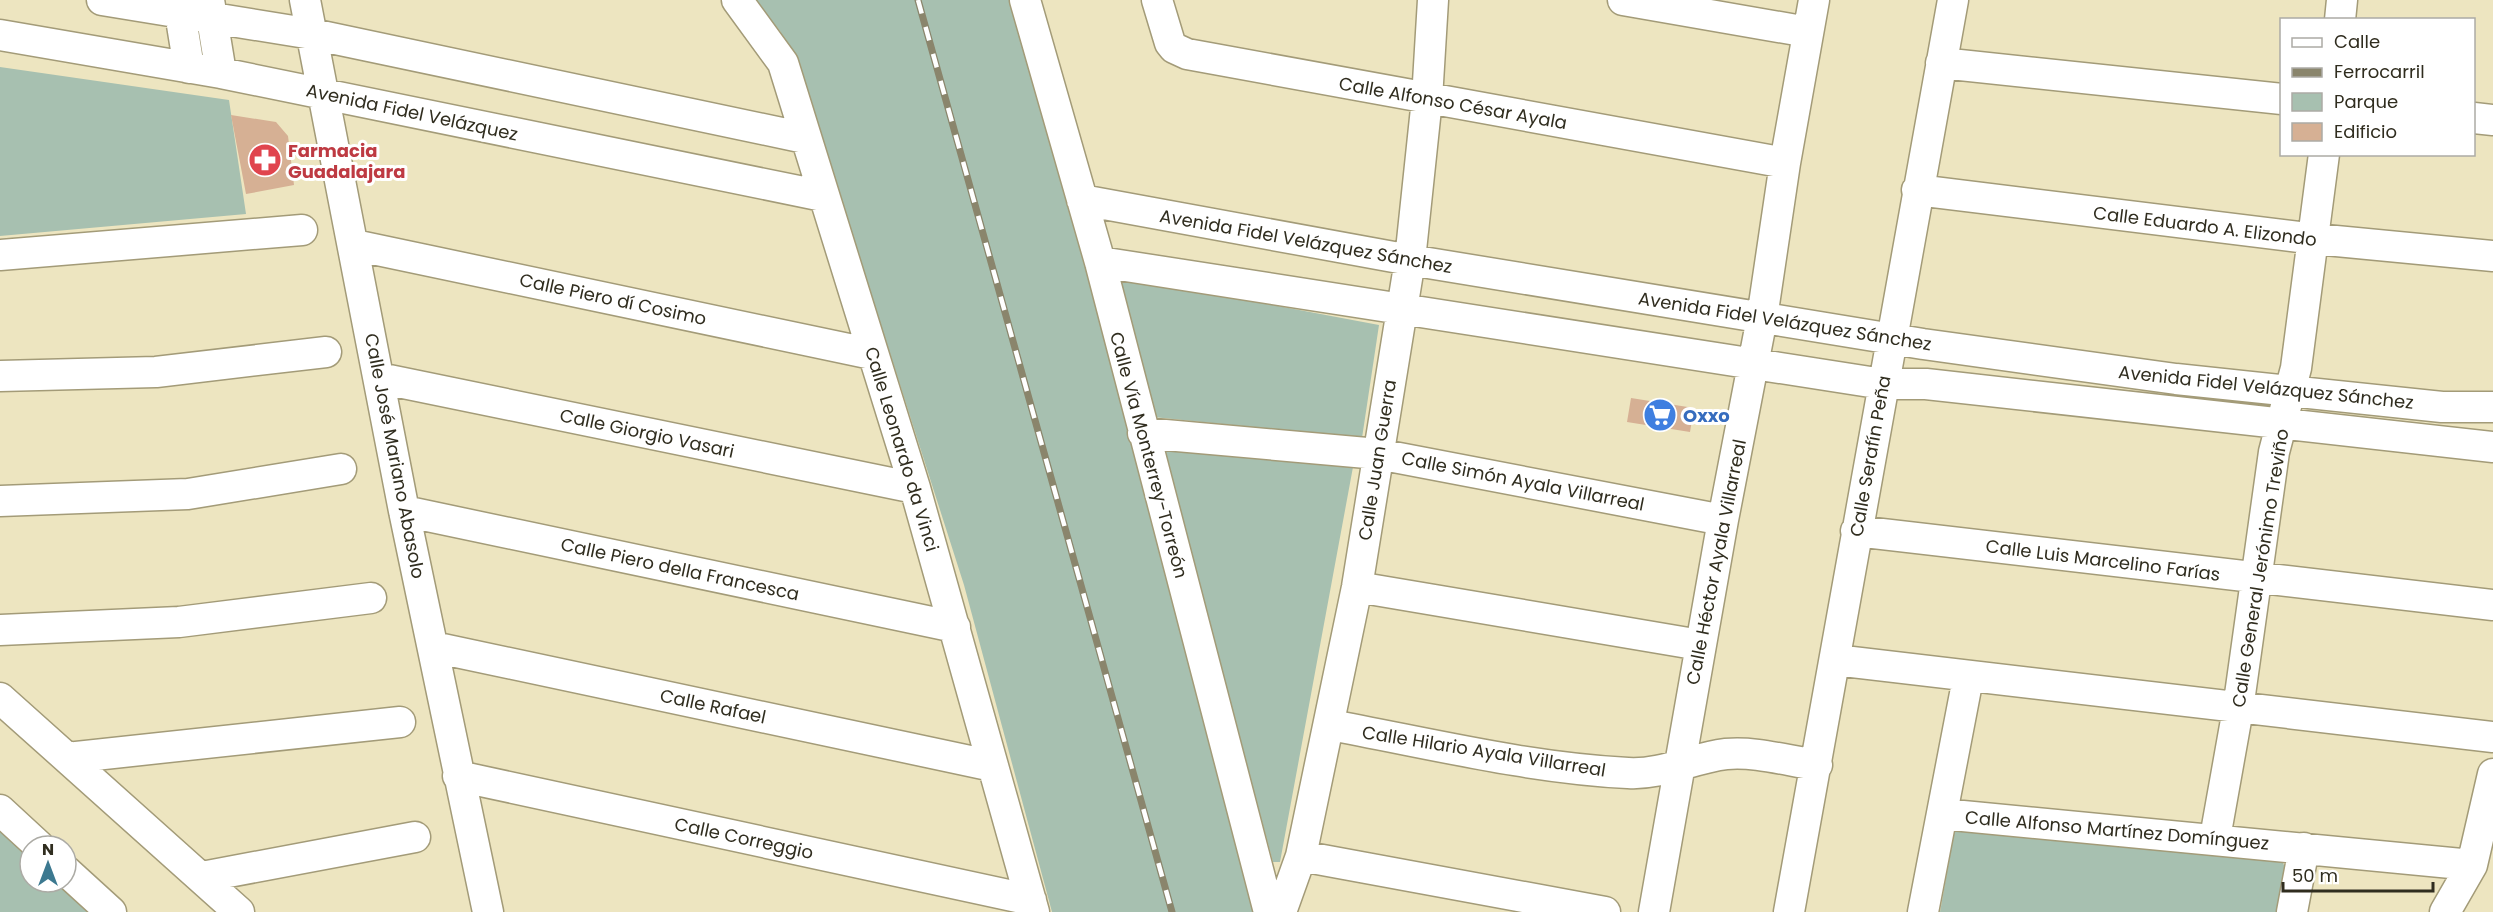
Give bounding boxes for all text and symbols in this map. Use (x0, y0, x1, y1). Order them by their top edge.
legend (2280, 18, 2475, 156)
text: Calle (2334, 29, 2380, 54)
text: Ferrocarril (2334, 59, 2425, 84)
street label: Calle Alfonso César Ayala (1337, 71, 1569, 135)
street label: Avenida Fidel Velázquez (304, 77, 520, 147)
text: Parque (2334, 89, 2398, 114)
text: Edificio (2334, 119, 2397, 144)
place label: Farmacia Guadalajara (288, 138, 406, 184)
pharmacy icon: Farmacia Guadalajara (247, 142, 283, 178)
street label: Calle Eduardo A. Elizondo (2092, 200, 2318, 252)
street label: Avenida Fidel Velázquez Sánchez (1158, 203, 1454, 279)
street label: Calle Piero dí Cosimo (517, 267, 709, 331)
street label: Avenida Fidel Velázquez Sánchez (1637, 285, 1933, 357)
street label: Calle Vía Monterrey-Torreón (1104, 329, 1194, 581)
street label: Calle José Mariano Abasolo (359, 331, 431, 581)
street label: Calle Leonardo da Vinci (859, 344, 945, 554)
street label: Avenida Fidel Velázquez Sánchez (2117, 359, 2415, 415)
street label: Calle Serafín Peña (1843, 373, 1897, 539)
street label: Calle Juan Guerra (1352, 378, 1402, 542)
supermarket icon: Oxxo (1642, 397, 1678, 433)
street label: Calle Giorgio Vasari (558, 402, 736, 464)
place label: Oxxo (1683, 403, 1730, 428)
street label: Calle General Jerónimo Treviño (2226, 427, 2294, 709)
street label: Calle Héctor Ayala Villarreal (1680, 437, 1752, 687)
street label: Calle Simón Ayala Villarreal (1399, 445, 1647, 517)
street label: Calle Piero della Francesca (558, 531, 802, 607)
street label: Calle Luis Marcelino Farías (1984, 533, 2222, 587)
street label: Calle Rafael (658, 683, 768, 729)
street label: Calle Hilario Ayala Villarreal (1360, 719, 1608, 783)
street label: Calle Alfonso Martínez Domínguez (1964, 804, 2270, 856)
street label: Calle Correggio (672, 811, 816, 865)
north arrow (18, 834, 78, 894)
text: N (42, 838, 54, 861)
scale bar (2283, 855, 2433, 893)
text: 50 m (2292, 863, 2338, 888)

